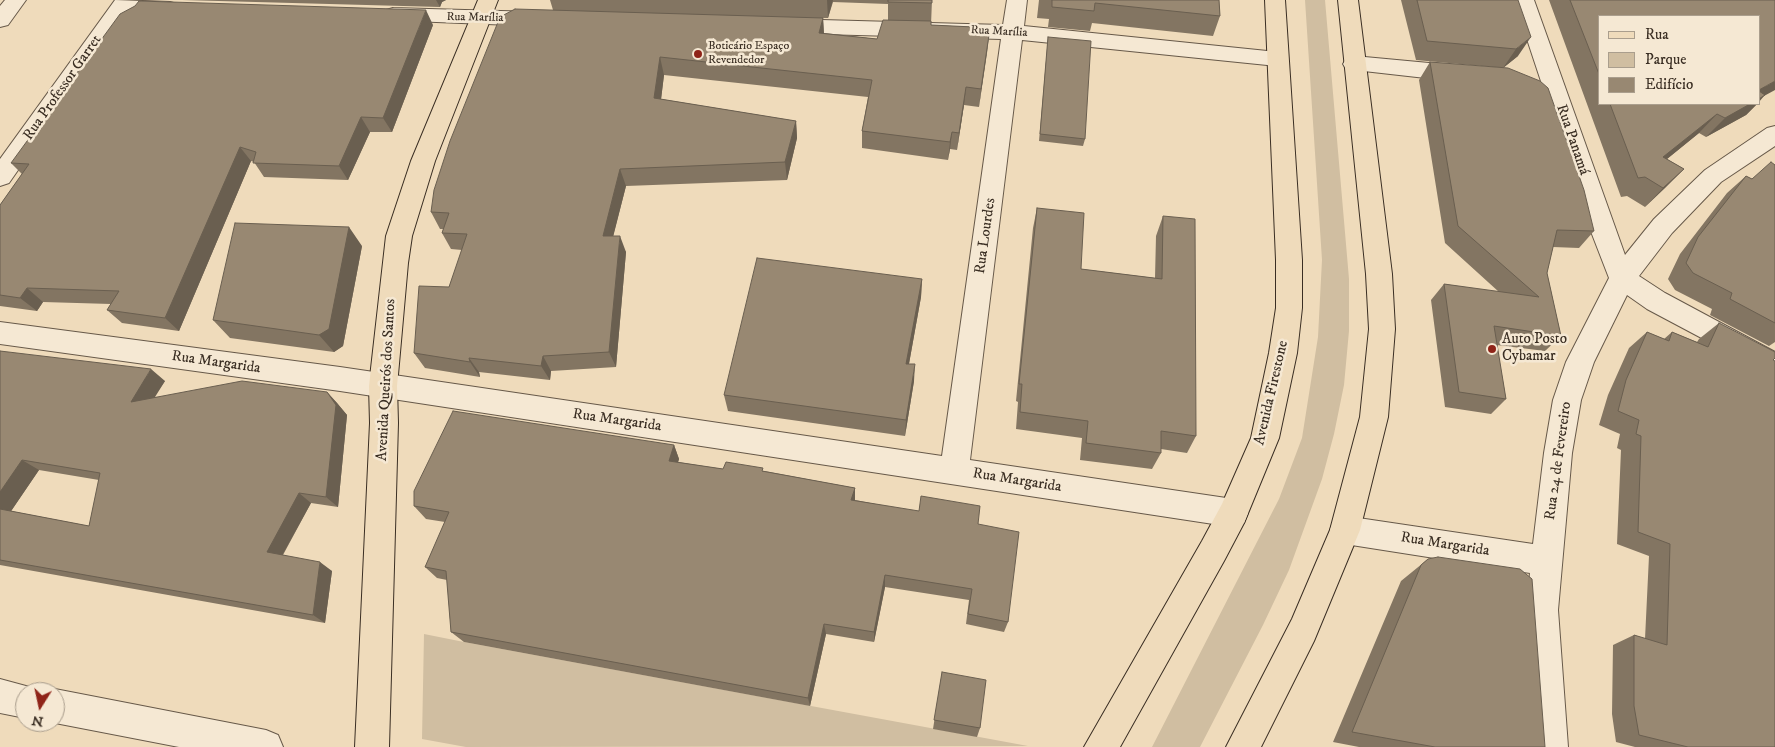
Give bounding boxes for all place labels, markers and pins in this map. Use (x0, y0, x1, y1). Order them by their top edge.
place label: Boticário Espaço Revendedor (708, 40, 789, 68)
marker: Boticário Espaço Revendedor (692, 48, 704, 60)
place label: Auto Posto Cybamar (1502, 331, 1567, 366)
marker: Auto Posto Cybamar (1486, 343, 1498, 355)

